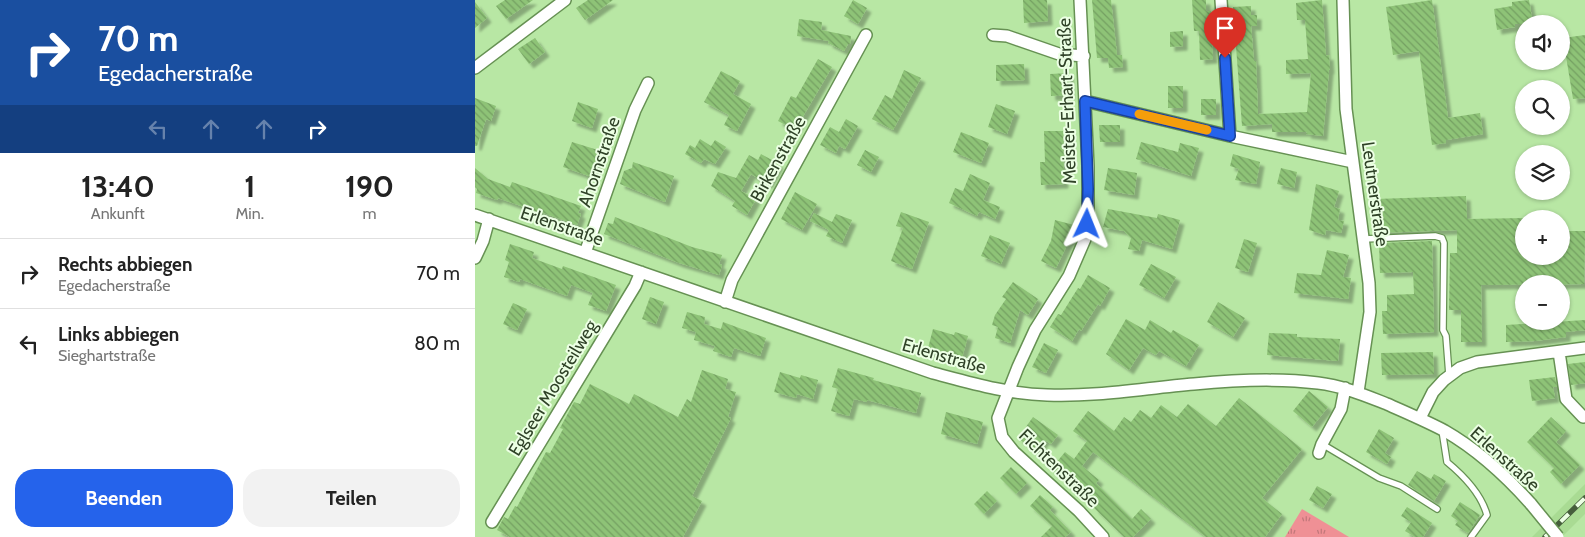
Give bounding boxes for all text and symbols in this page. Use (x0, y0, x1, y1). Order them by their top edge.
pin (1204, 7, 1246, 58)
icon: arrive (1211, 14, 1239, 42)
map controls (1515, 15, 1570, 330)
button: sound (1515, 15, 1570, 70)
text: 70 m (98, 17, 179, 60)
street label: Meister-Erhart-Straße (1053, 18, 1081, 184)
icon: right (15, 20, 80, 85)
text: Egedacherstraße (98, 60, 253, 87)
button: search (1515, 80, 1570, 135)
street label: Birkenstraße (746, 112, 810, 206)
street label: Ahornstraße (573, 114, 625, 210)
icon: left (144, 115, 172, 143)
icon: ahead (197, 115, 225, 143)
icon: ahead (250, 115, 278, 143)
icon: right (303, 115, 331, 143)
street label: Leutnerstraße (1357, 140, 1393, 248)
button: layers (1515, 145, 1570, 200)
text: 13:40 (81, 168, 155, 205)
text: 1 (244, 168, 255, 205)
text: 190 (345, 168, 394, 205)
position arrow (1060, 197, 1112, 249)
street label: Erlenstraße (518, 202, 606, 250)
text: Ankunft (91, 204, 145, 223)
text: Min. (236, 204, 264, 223)
text: m (362, 204, 377, 223)
button: + (1515, 210, 1570, 265)
text: Rechts abbiegen (58, 253, 192, 276)
icon: right (15, 260, 43, 288)
text: 70 m (416, 262, 460, 285)
button: − (1515, 275, 1570, 330)
text: Egedacherstraße (58, 276, 171, 295)
street label: Eglseer Moosteilweg (504, 315, 603, 460)
text: Links abbiegen (58, 323, 179, 346)
icon: left (15, 330, 43, 358)
text: 80 m (414, 332, 460, 355)
street label: Erlenstraße (900, 334, 988, 378)
text: Sieghartstraße (58, 346, 156, 365)
street label: Erlenstraße (1466, 422, 1544, 496)
street label: Fichtenstraße (1014, 424, 1104, 512)
button: Beenden (15, 469, 233, 527)
button: Teilen (243, 469, 460, 527)

